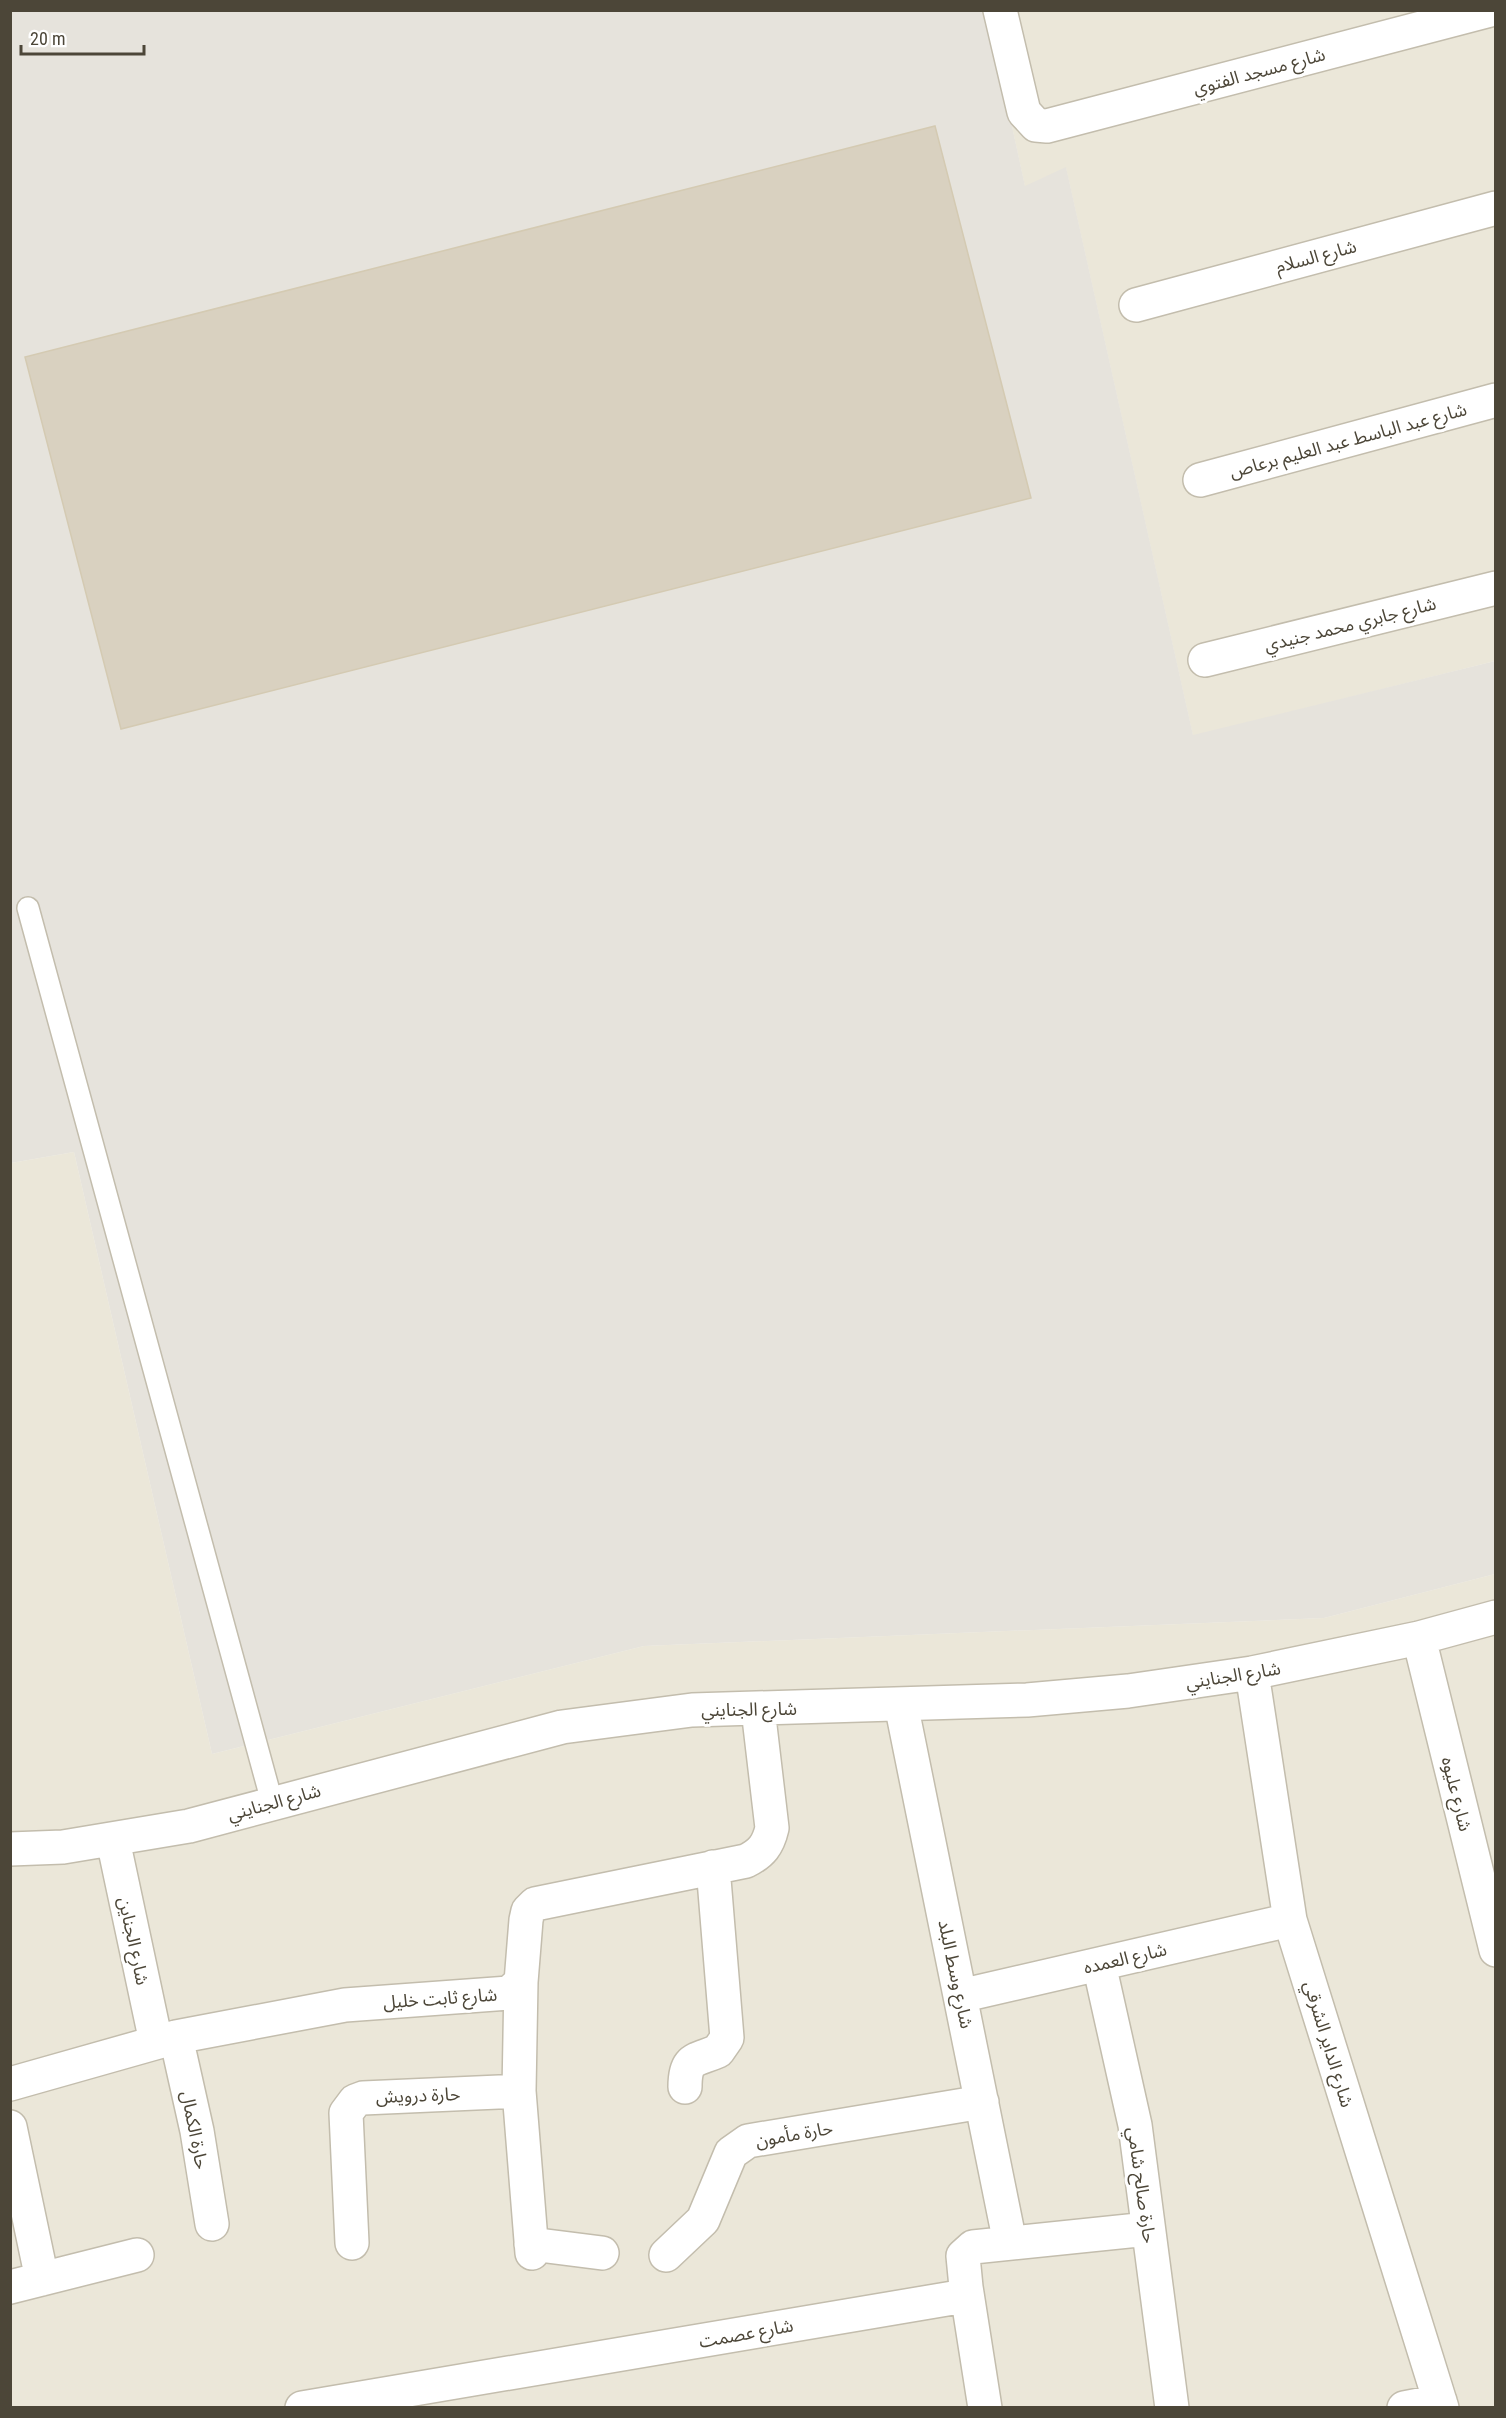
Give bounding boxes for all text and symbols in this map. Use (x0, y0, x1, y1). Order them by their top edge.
scale bar (21, 18, 144, 56)
text: 20 m (30, 28, 65, 49)
street label: شارع مسجد الفتوي (1191, 43, 1328, 103)
street label: شارع السلام (1273, 235, 1360, 281)
street label: شارع عبد الباسط عبد العليم برعاص (1227, 398, 1470, 486)
street label: شارع جابري محمد جنيدي (1262, 592, 1439, 659)
street label: شارع الجنايني (1184, 1657, 1283, 1697)
street label: شارع الجنايني (701, 1698, 797, 1724)
street label: شارع عليوه (1434, 1755, 1476, 1834)
street label: شارع الجنايني (225, 1779, 324, 1828)
street label: شارع الجناين (111, 1895, 154, 1988)
street label: شارع وسط البلد (930, 1918, 978, 2031)
street label: شارع العمده (1081, 1938, 1170, 1982)
street label: شارع الداير الشرقي (1296, 1978, 1358, 2111)
street label: شارع ثابت خليل (382, 1984, 498, 2016)
street label: حارة درويش (375, 2083, 461, 2108)
street label: حارة الكمال (176, 2089, 213, 2171)
street label: حارة مأمون (754, 2117, 834, 2152)
street label: حارة صالح شامي (1120, 2126, 1161, 2245)
street label: شارع عصمت (697, 2314, 796, 2356)

